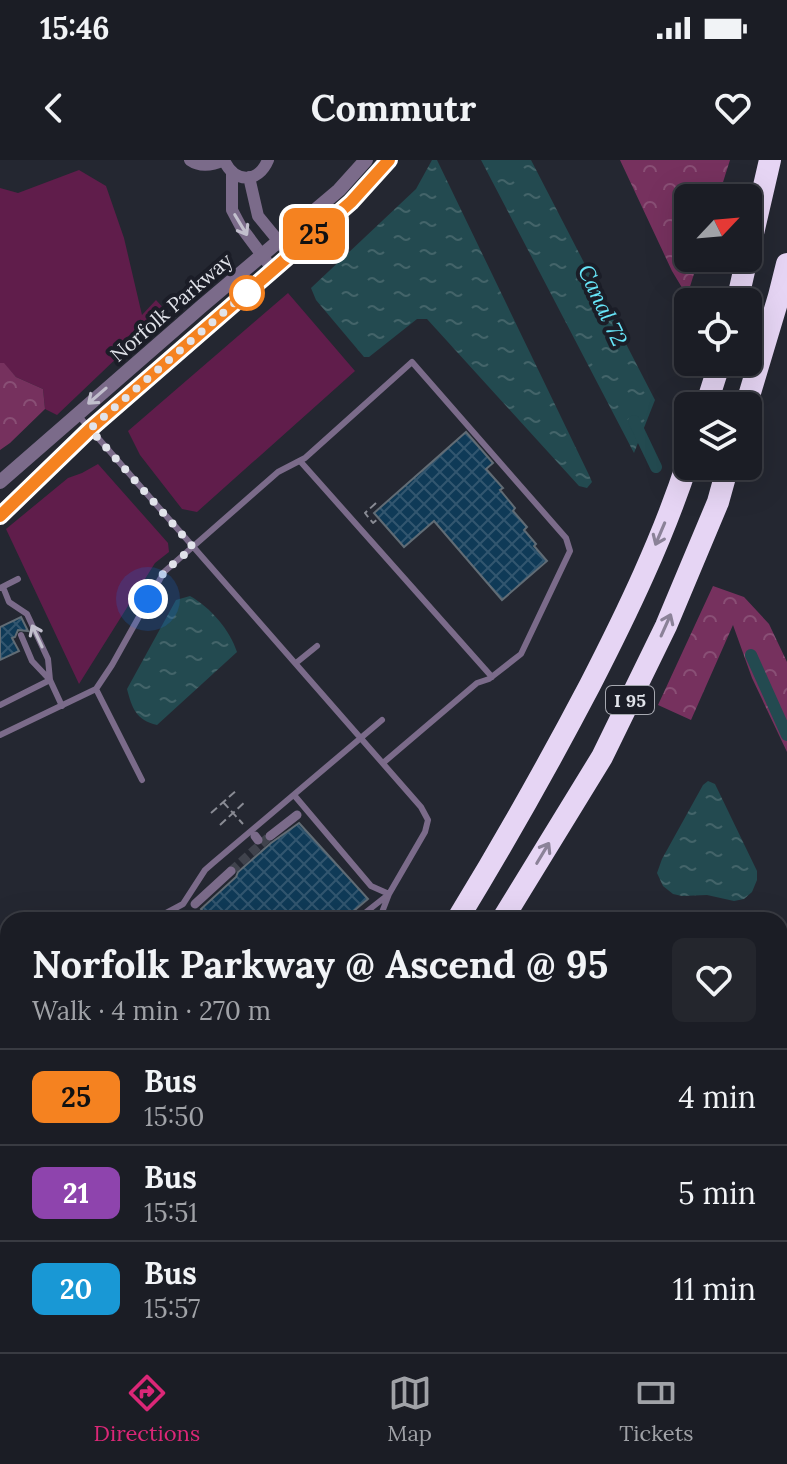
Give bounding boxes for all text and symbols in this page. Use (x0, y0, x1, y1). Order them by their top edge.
text: 15:46 (40, 9, 110, 47)
text: Commutr (311, 85, 476, 131)
icon: back (32, 86, 76, 130)
icon: heart (711, 86, 755, 130)
north arrow (674, 184, 762, 272)
map controls (674, 184, 762, 480)
line badge: 25 (278, 208, 350, 260)
one-way arrow (233, 213, 249, 236)
text: 25 (299, 216, 329, 252)
street label: Norfolk Parkway (105, 247, 237, 367)
water label: Canal 72 (572, 260, 634, 350)
unlabelled marker (230, 276, 264, 310)
button: locate (674, 288, 762, 376)
one-way arrow (88, 387, 108, 405)
button: layers (674, 392, 762, 480)
one-way arrow (652, 521, 667, 545)
your location (128, 579, 168, 619)
one-way arrow (659, 613, 674, 637)
one-way arrow (29, 625, 44, 649)
road number: I 95 (606, 686, 654, 714)
one-way arrow (535, 842, 551, 865)
button: heart (672, 938, 756, 1022)
text: Norfolk Parkway @ Ascend @ 95 (32, 940, 608, 988)
text: Walk · 4 min · 270 m (32, 994, 271, 1027)
text: Bus (144, 1062, 197, 1100)
text: 4 min (678, 1078, 756, 1116)
text: 25 (61, 1079, 91, 1115)
text: 15:50 (144, 1100, 204, 1133)
text: Bus (144, 1158, 197, 1196)
text: 5 min (678, 1174, 756, 1212)
text: 21 (63, 1175, 89, 1211)
text: 15:51 (144, 1196, 198, 1229)
text: Bus (144, 1254, 197, 1292)
text: 11 min (673, 1270, 756, 1308)
text: 20 (60, 1271, 92, 1307)
text: 15:57 (144, 1292, 200, 1325)
tab: Directions (94, 1371, 200, 1447)
tab: Map (387, 1371, 432, 1447)
tab: Tickets (619, 1371, 693, 1447)

